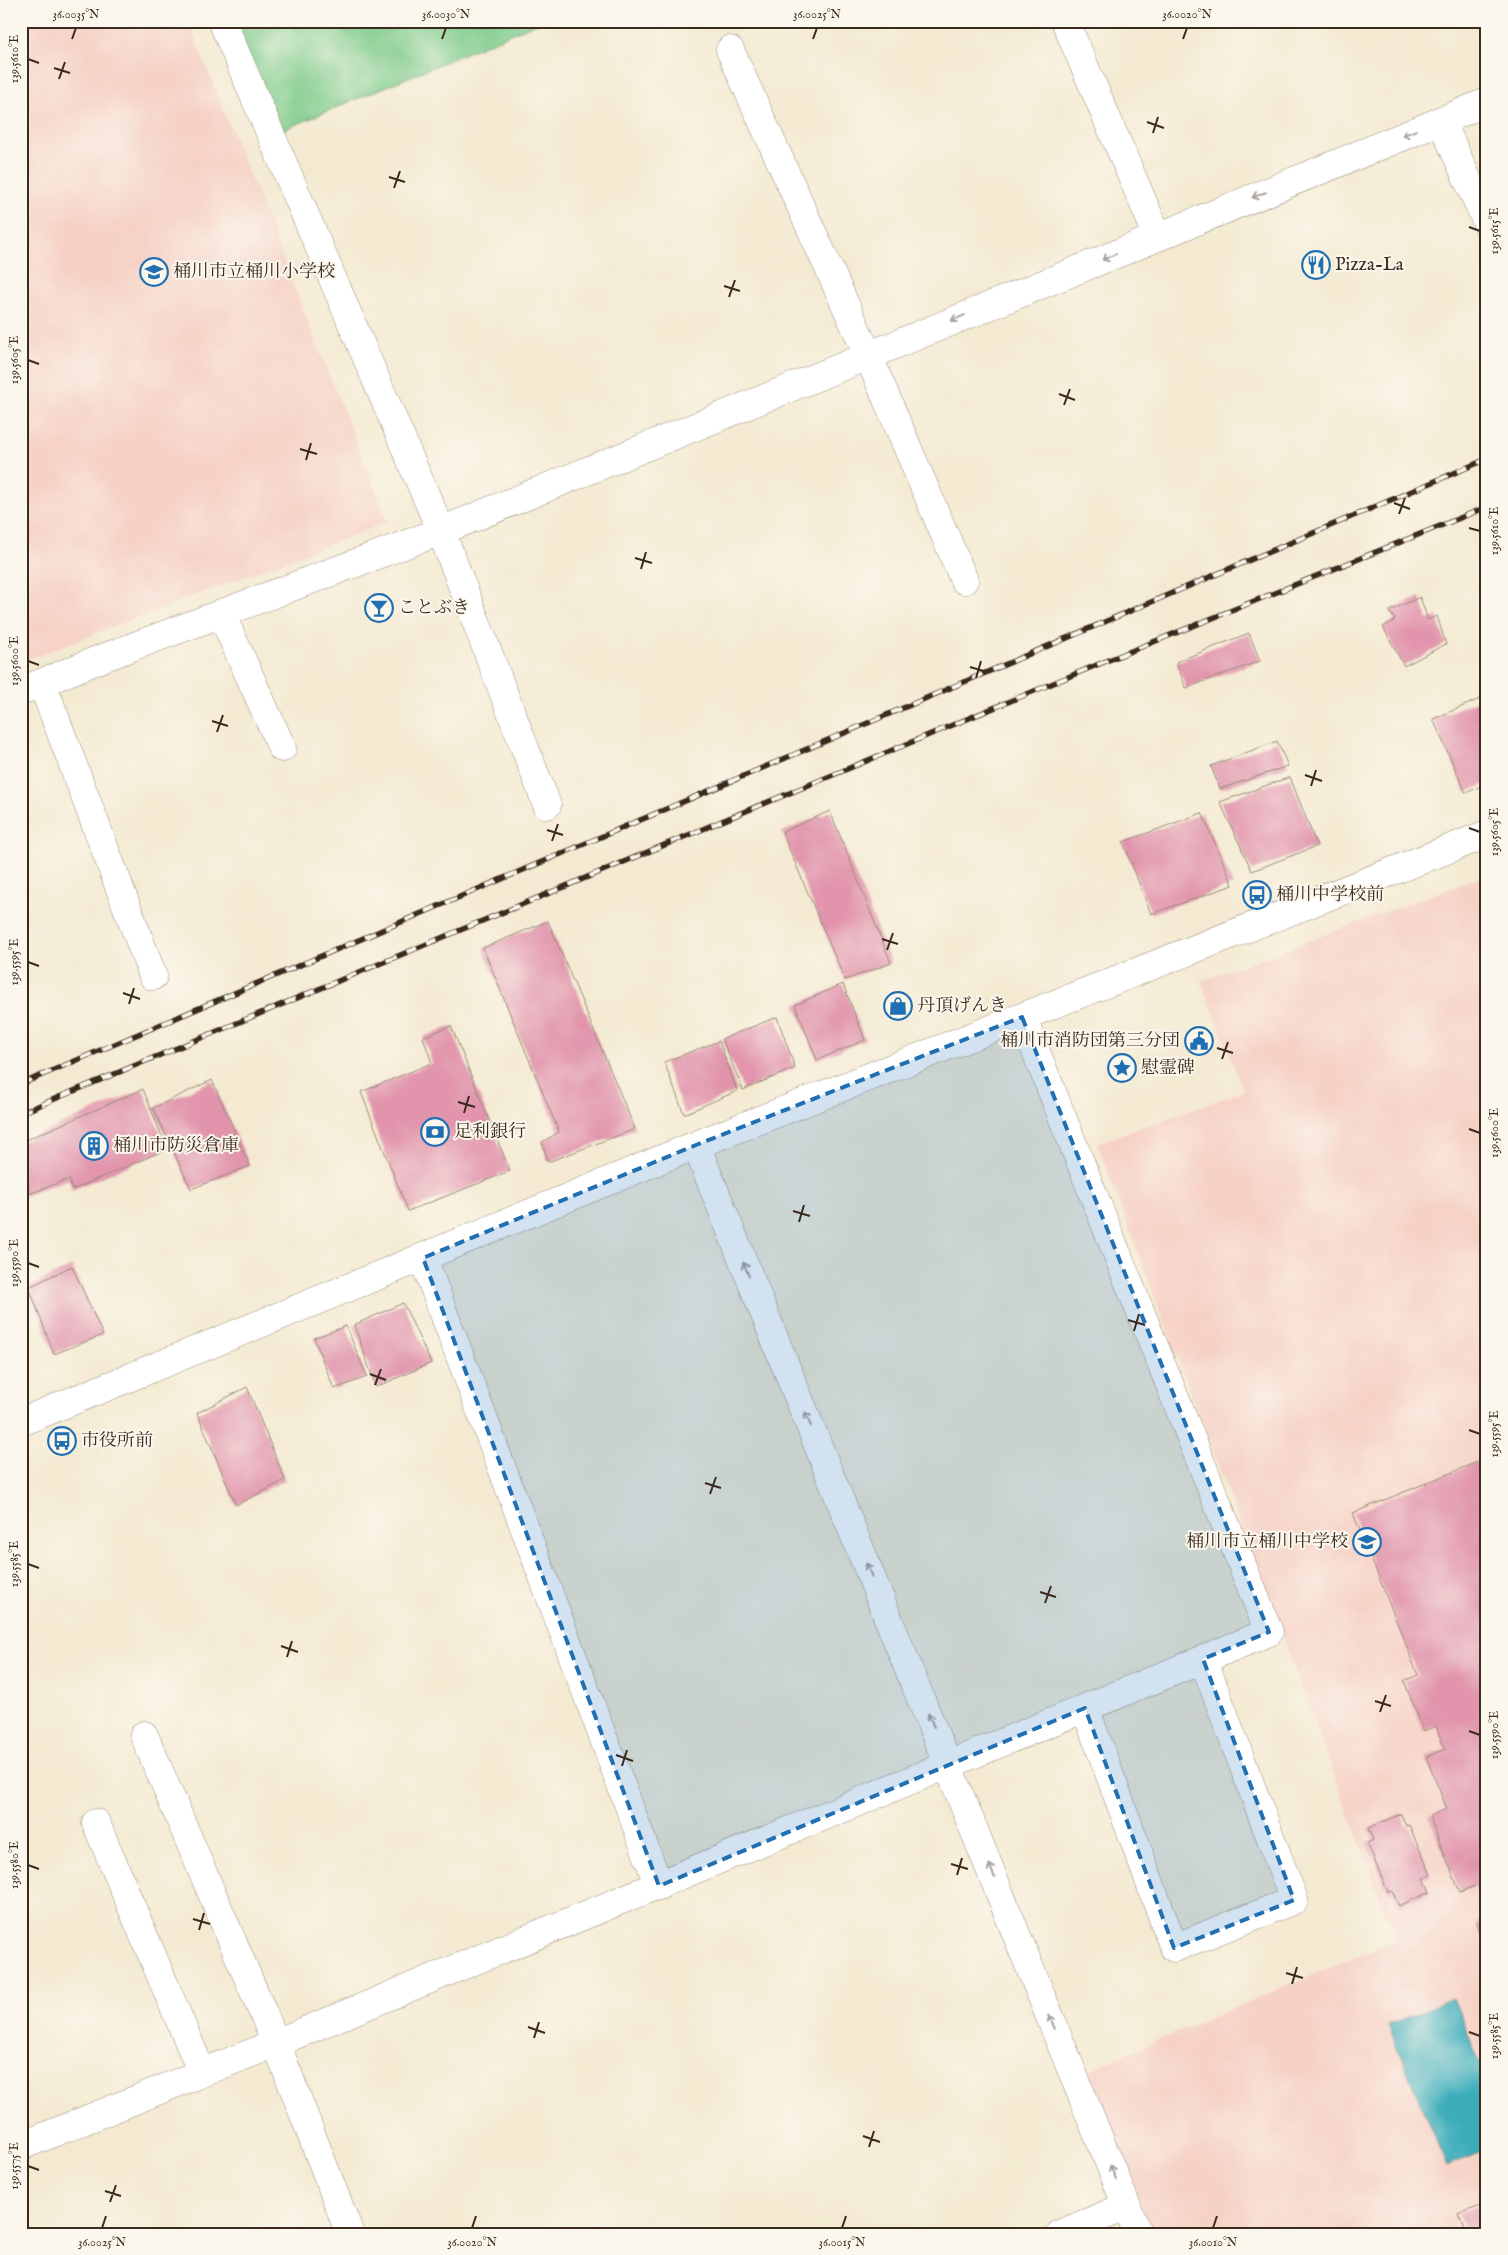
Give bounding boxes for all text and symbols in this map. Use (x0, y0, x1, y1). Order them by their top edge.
text: 36.0035°N (53, 7, 100, 22)
text: 36.0030°N (422, 7, 471, 22)
text: 36.0025°N (793, 7, 842, 22)
text: 36.0020°N (1162, 7, 1212, 22)
text: 139.5610°E (7, 35, 22, 83)
one-way arrow (1402, 129, 1417, 139)
one-way arrow (1252, 191, 1267, 200)
text: 139.5615°E (1487, 207, 1502, 255)
restaurant icon: Pizza-La (1301, 250, 1331, 280)
one-way arrow (1102, 253, 1117, 262)
place label: Pizza-La (1335, 254, 1404, 277)
school or university icon: 桶川市立桶川小学校 (139, 257, 169, 287)
place label: 桶川市立桶川小学校 (173, 261, 335, 284)
one-way arrow (951, 314, 966, 324)
text: 139.5605°E (7, 336, 22, 384)
text: 139.5610°E (1487, 507, 1502, 555)
bar icon: ことぶき (364, 593, 394, 623)
place label: ことぶき (398, 597, 470, 620)
text: 139.5600°E (7, 636, 22, 686)
text: 139.5605°E (1487, 808, 1502, 856)
bus stop icon: 桶川中学校前 (1242, 880, 1272, 910)
place label: 桶川中学校前 (1276, 884, 1384, 907)
text: 139.5595°E (7, 938, 22, 986)
shop icon: 丹頂げんき (883, 991, 913, 1021)
place label: 丹頂げんき (917, 995, 1007, 1018)
public building icon: 桶川市消防団第三分団 (1184, 1026, 1214, 1056)
place label: 桶川市消防団第三分団 (1000, 1030, 1180, 1053)
place icon: 慰霊碑 (1107, 1053, 1137, 1083)
place label: 慰霊碑 (1141, 1057, 1195, 1080)
text: 139.5600°E (1487, 1108, 1502, 1158)
bank icon: 足利銀行 (420, 1117, 450, 1147)
place label: 足利銀行 (454, 1121, 526, 1144)
building icon: 桶川市防災倉庫 (79, 1131, 109, 1161)
place label: 桶川市防災倉庫 (113, 1135, 239, 1158)
text: 139.5590°E (7, 1239, 22, 1287)
one-way arrow (741, 1262, 751, 1277)
text: 139.5595°E (1487, 1410, 1502, 1458)
one-way arrow (802, 1412, 812, 1427)
bus stop icon: 市役所前 (47, 1426, 77, 1456)
place label: 市役所前 (81, 1430, 153, 1453)
school or university icon: 桶川市立桶川中学校 (1352, 1527, 1382, 1557)
place label: 桶川市立桶川中学校 (1186, 1531, 1348, 1554)
text: 139.5585°E (7, 1541, 22, 1587)
one-way arrow (864, 1563, 873, 1578)
text: 139.5590°E (1487, 1711, 1502, 1759)
one-way arrow (925, 1713, 935, 1728)
text: 139.5580°E (7, 1841, 22, 1889)
one-way arrow (986, 1864, 996, 1879)
text: 139.5585°E (1487, 2013, 1502, 2059)
one-way arrow (1047, 2014, 1056, 2029)
text: 139.5575°E (7, 2142, 22, 2190)
one-way arrow (1108, 2165, 1117, 2180)
text: 36.0025°N (78, 2235, 127, 2250)
text: 36.0020°N (447, 2235, 497, 2250)
text: 36.0015°N (819, 2235, 866, 2250)
text: 36.0010°N (1189, 2235, 1238, 2250)

